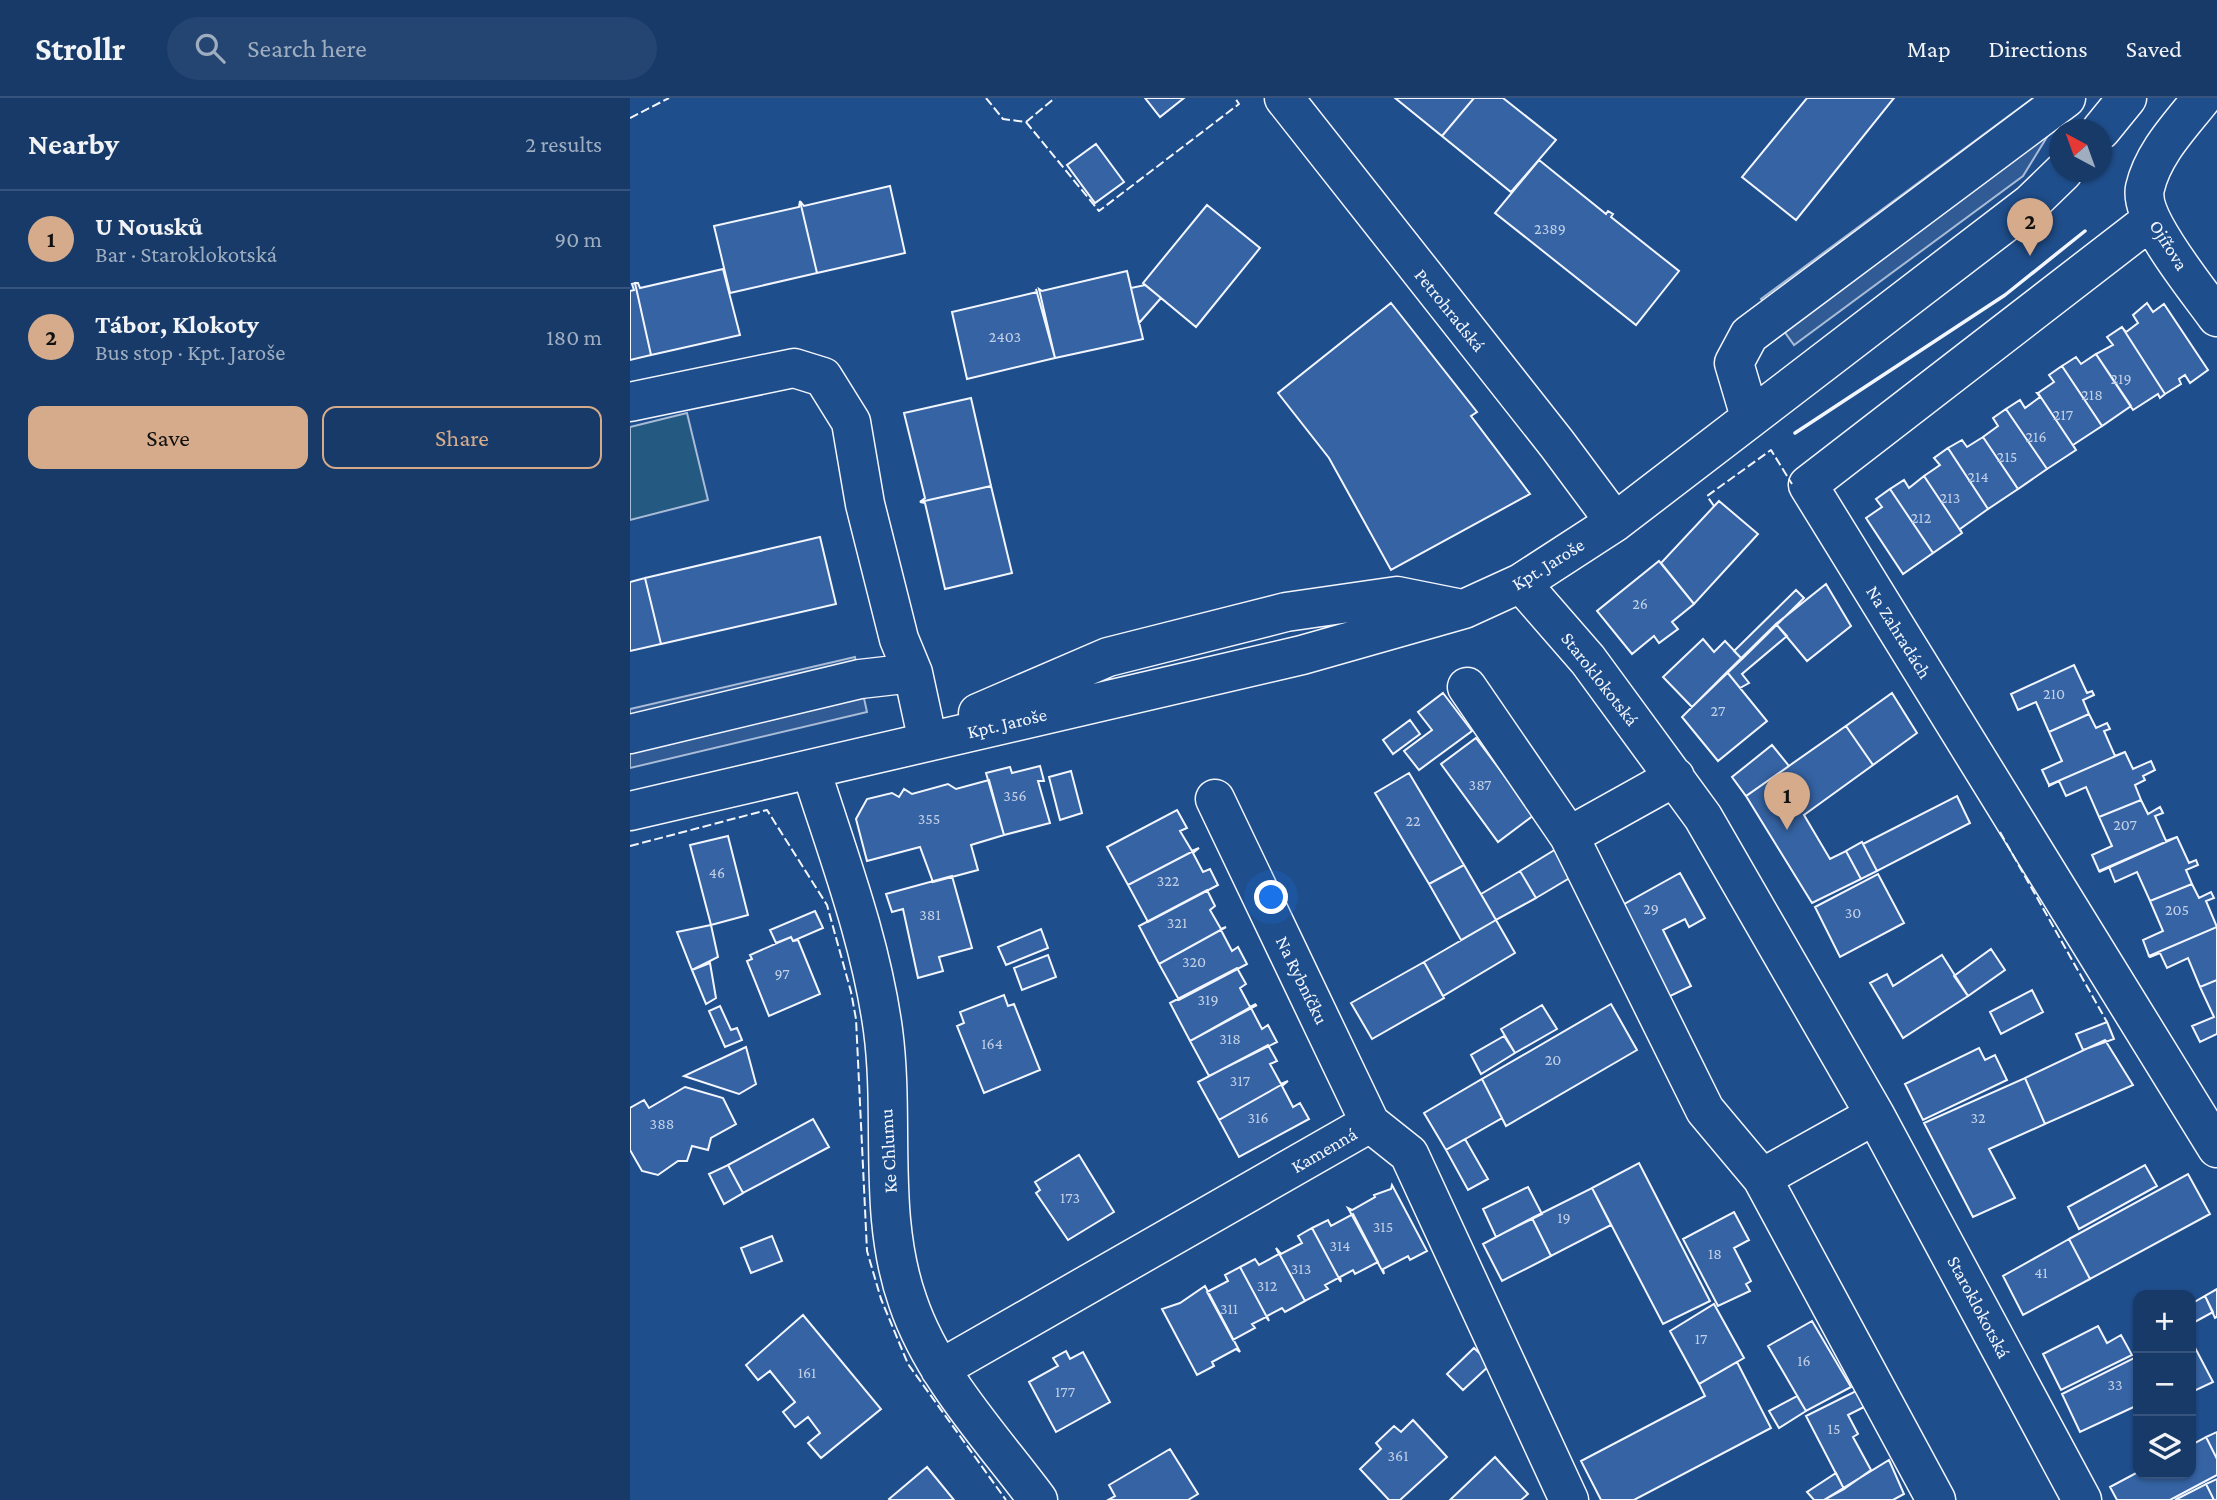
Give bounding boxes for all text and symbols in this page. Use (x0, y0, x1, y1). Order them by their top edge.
search box (167, 17, 657, 80)
icon: search (191, 29, 229, 67)
text: Strollr (35, 30, 125, 67)
text: Search here (247, 34, 367, 63)
text: Map (1907, 35, 1951, 62)
text: Directions (1989, 35, 2088, 62)
text: Saved (2126, 35, 2182, 62)
north arrow (2049, 119, 2112, 182)
text: Nearby (28, 127, 119, 160)
text: 2 results (525, 131, 602, 157)
pin: 2 (2007, 198, 2053, 256)
text: U Nousků (95, 212, 203, 241)
street label: Ojířova (2145, 216, 2193, 275)
house number: 2389 (1534, 220, 1566, 237)
text: 1 (47, 226, 55, 252)
text: 90 m (555, 226, 602, 252)
text: Bar · Staroklokotská (95, 241, 277, 267)
street label: Petrohradská (1410, 264, 1490, 356)
text: Tábor, Klokoty (95, 310, 259, 339)
text: 2 (45, 324, 57, 350)
text: 180 m (546, 324, 602, 350)
house number: 2403 (989, 328, 1021, 345)
text: Bus stop · Kpt. Jaroše (95, 339, 285, 365)
house number: 219 (2110, 370, 2132, 387)
house number: 218 (2081, 386, 2103, 403)
button: Save (28, 406, 308, 469)
button: Share (322, 406, 602, 469)
house number: 217 (2053, 406, 2074, 423)
house number: 216 (2025, 428, 2047, 445)
house number: 215 (1997, 448, 2017, 465)
house number: 214 (1967, 468, 1989, 485)
house number: 213 (1940, 489, 1960, 506)
house number: 212 (1911, 509, 1932, 526)
street label: Kpt. Jaroše (1508, 534, 1588, 594)
street label: Na Zahradách (1862, 582, 1936, 682)
house number: 26 (1632, 595, 1648, 612)
street label: Staroklokotská (1557, 628, 1643, 730)
house number: 210 (2043, 685, 2065, 702)
house number: 27 (1711, 702, 1726, 719)
street label: Kpt. Jaroše (965, 704, 1049, 742)
pin: 1 (1764, 772, 1810, 830)
house number: 387 (1469, 776, 1492, 793)
house number: 356 (1003, 787, 1027, 804)
house number: 355 (918, 810, 940, 827)
house number: 22 (1405, 812, 1421, 829)
house number: 207 (2113, 816, 2137, 833)
house number: 46 (709, 864, 725, 881)
house number: 322 (1157, 872, 1180, 889)
your location (1254, 880, 1288, 914)
house number: 29 (1643, 900, 1659, 917)
house number: 205 (2165, 901, 2189, 918)
house number: 30 (1845, 904, 1861, 921)
house number: 381 (919, 906, 941, 923)
house number: 321 (1167, 914, 1187, 931)
street label: Na Rybníčku (1272, 933, 1332, 1027)
house number: 320 (1182, 953, 1206, 970)
house number: 97 (774, 965, 790, 982)
house number: 319 (1197, 991, 1219, 1008)
house number: 318 (1219, 1030, 1241, 1047)
house number: 164 (981, 1035, 1003, 1052)
house number: 20 (1545, 1051, 1561, 1068)
house number: 317 (1230, 1072, 1251, 1089)
street label: Ke Chlumu (875, 1108, 901, 1194)
house number: 316 (1247, 1109, 1269, 1126)
house number: 32 (1970, 1109, 1986, 1126)
house number: 388 (650, 1115, 674, 1132)
street label: Kamenná (1287, 1123, 1361, 1177)
house number: 173 (1060, 1189, 1080, 1206)
house number: 19 (1557, 1209, 1571, 1226)
house number: 315 (1373, 1218, 1393, 1235)
house number: 314 (1329, 1237, 1351, 1254)
house number: 18 (1708, 1245, 1722, 1262)
street label: Staroklokotská (1943, 1252, 2015, 1362)
house number: 313 (1291, 1260, 1311, 1277)
house number: 41 (2034, 1264, 2048, 1281)
house number: 312 (1257, 1277, 1278, 1294)
map controls (2133, 1290, 2196, 1479)
button: + (2133, 1290, 2196, 1353)
house number: 311 (1220, 1300, 1238, 1317)
house number: 17 (1695, 1330, 1708, 1347)
house number: 16 (1797, 1352, 1811, 1369)
button: − (2133, 1353, 2196, 1416)
house number: 161 (798, 1364, 816, 1381)
house number: 33 (2107, 1376, 2123, 1393)
house number: 177 (1055, 1383, 1076, 1400)
button: layers (2133, 1416, 2196, 1479)
house number: 15 (1828, 1420, 1840, 1437)
house number: 361 (1387, 1447, 1409, 1464)

